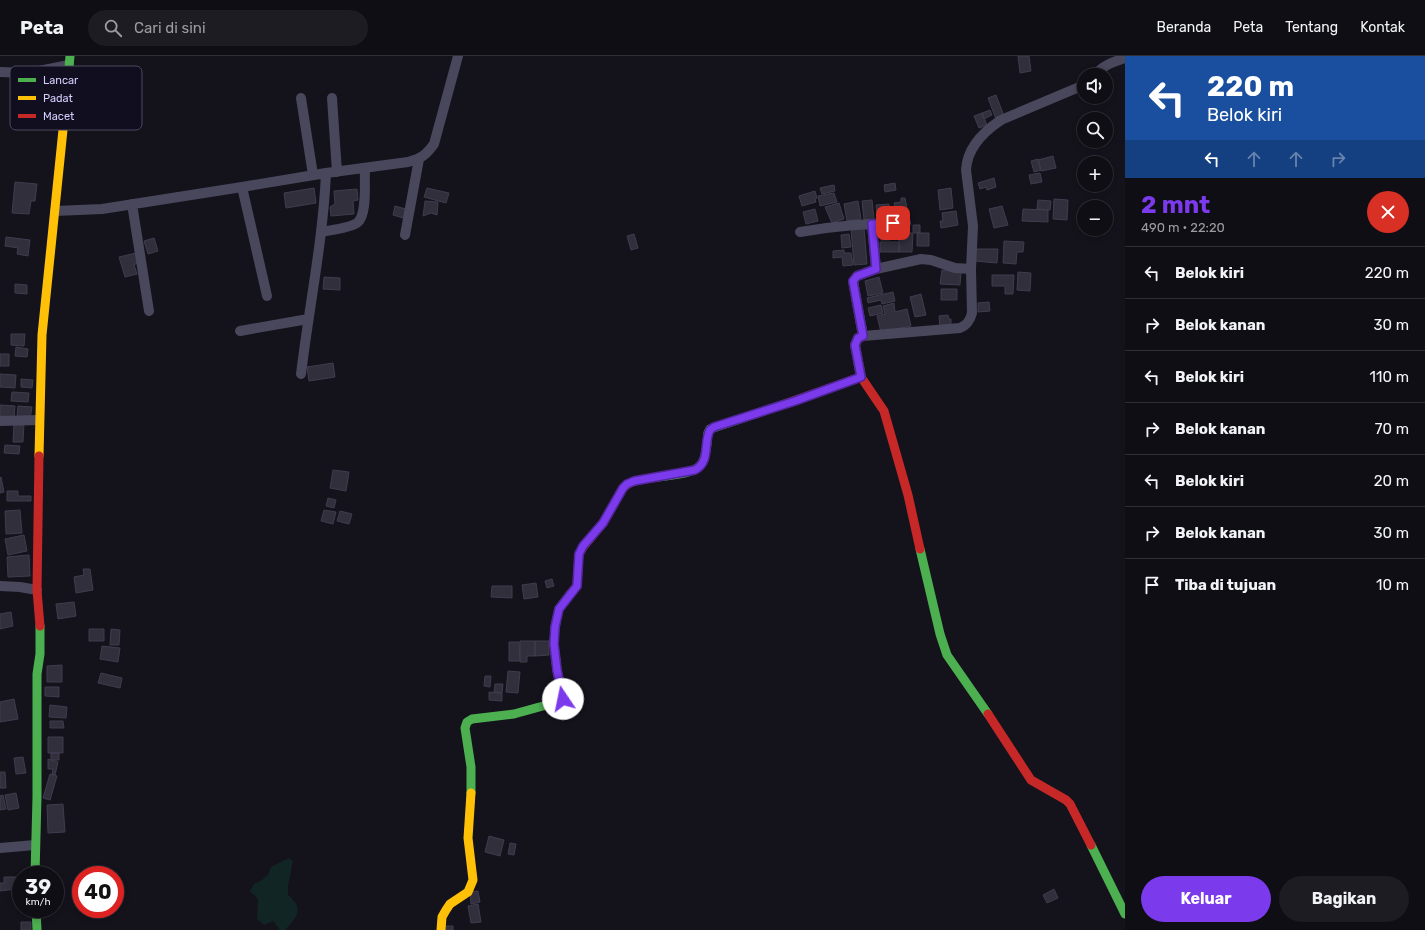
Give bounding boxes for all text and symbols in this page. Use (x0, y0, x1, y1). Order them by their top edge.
search box (88, 10, 368, 46)
text: Peta (20, 16, 64, 39)
icon: search (102, 17, 124, 39)
text: Cari di sini (134, 19, 206, 37)
text: Beranda (1157, 19, 1211, 36)
text: Peta (1233, 19, 1263, 36)
text: Tentang (1285, 19, 1338, 36)
text: Kontak (1360, 19, 1405, 36)
legend (10, 66, 142, 130)
map controls (1077, 68, 1113, 236)
button: sound (1077, 68, 1113, 104)
text: 220 m (1207, 70, 1294, 103)
icon: left (1141, 72, 1193, 124)
text: Lancar (43, 74, 79, 87)
text: Padat (43, 92, 74, 105)
text: Belok kiri (1207, 104, 1282, 126)
text: Macet (43, 110, 75, 123)
button: search (1077, 112, 1113, 148)
icon: left (1201, 148, 1223, 170)
icon: ahead (1243, 148, 1265, 170)
icon: ahead (1285, 148, 1307, 170)
icon: right (1327, 148, 1349, 170)
button: + (1077, 156, 1113, 192)
text: 2 mnt (1141, 191, 1210, 219)
button: close (1367, 191, 1409, 233)
button: − (1077, 200, 1113, 236)
pin (876, 206, 910, 240)
icon: arrive (882, 212, 904, 234)
text: 490 m · 22:20 (1141, 220, 1225, 235)
icon: left (1141, 262, 1163, 284)
text: Belok kiri (1175, 264, 1244, 282)
text: 220 m (1365, 264, 1409, 282)
icon: right (1141, 314, 1163, 336)
text: Belok kanan (1175, 316, 1265, 334)
text: 30 m (1373, 316, 1409, 334)
icon: left (1141, 366, 1163, 388)
text: Belok kiri (1175, 368, 1244, 386)
text: 110 m (1370, 368, 1409, 386)
icon: right (1141, 418, 1163, 440)
text: Belok kanan (1175, 420, 1265, 438)
text: 70 m (1375, 420, 1409, 438)
icon: left (1141, 470, 1163, 492)
text: Belok kiri (1175, 472, 1244, 490)
text: 20 m (1374, 472, 1409, 490)
icon: right (1141, 522, 1163, 544)
text: Belok kanan (1175, 524, 1265, 542)
text: 30 m (1373, 524, 1409, 542)
icon: arrive (1141, 574, 1163, 596)
text: Tiba di tujuan (1175, 576, 1276, 594)
text: 10 m (1376, 576, 1409, 594)
position arrow (542, 678, 584, 720)
speed limit sign: 40 (72, 866, 124, 918)
text: 39 (25, 875, 51, 899)
button: Keluar (1141, 876, 1271, 922)
button: Bagikan (1279, 876, 1409, 922)
text: km/h (26, 896, 50, 908)

